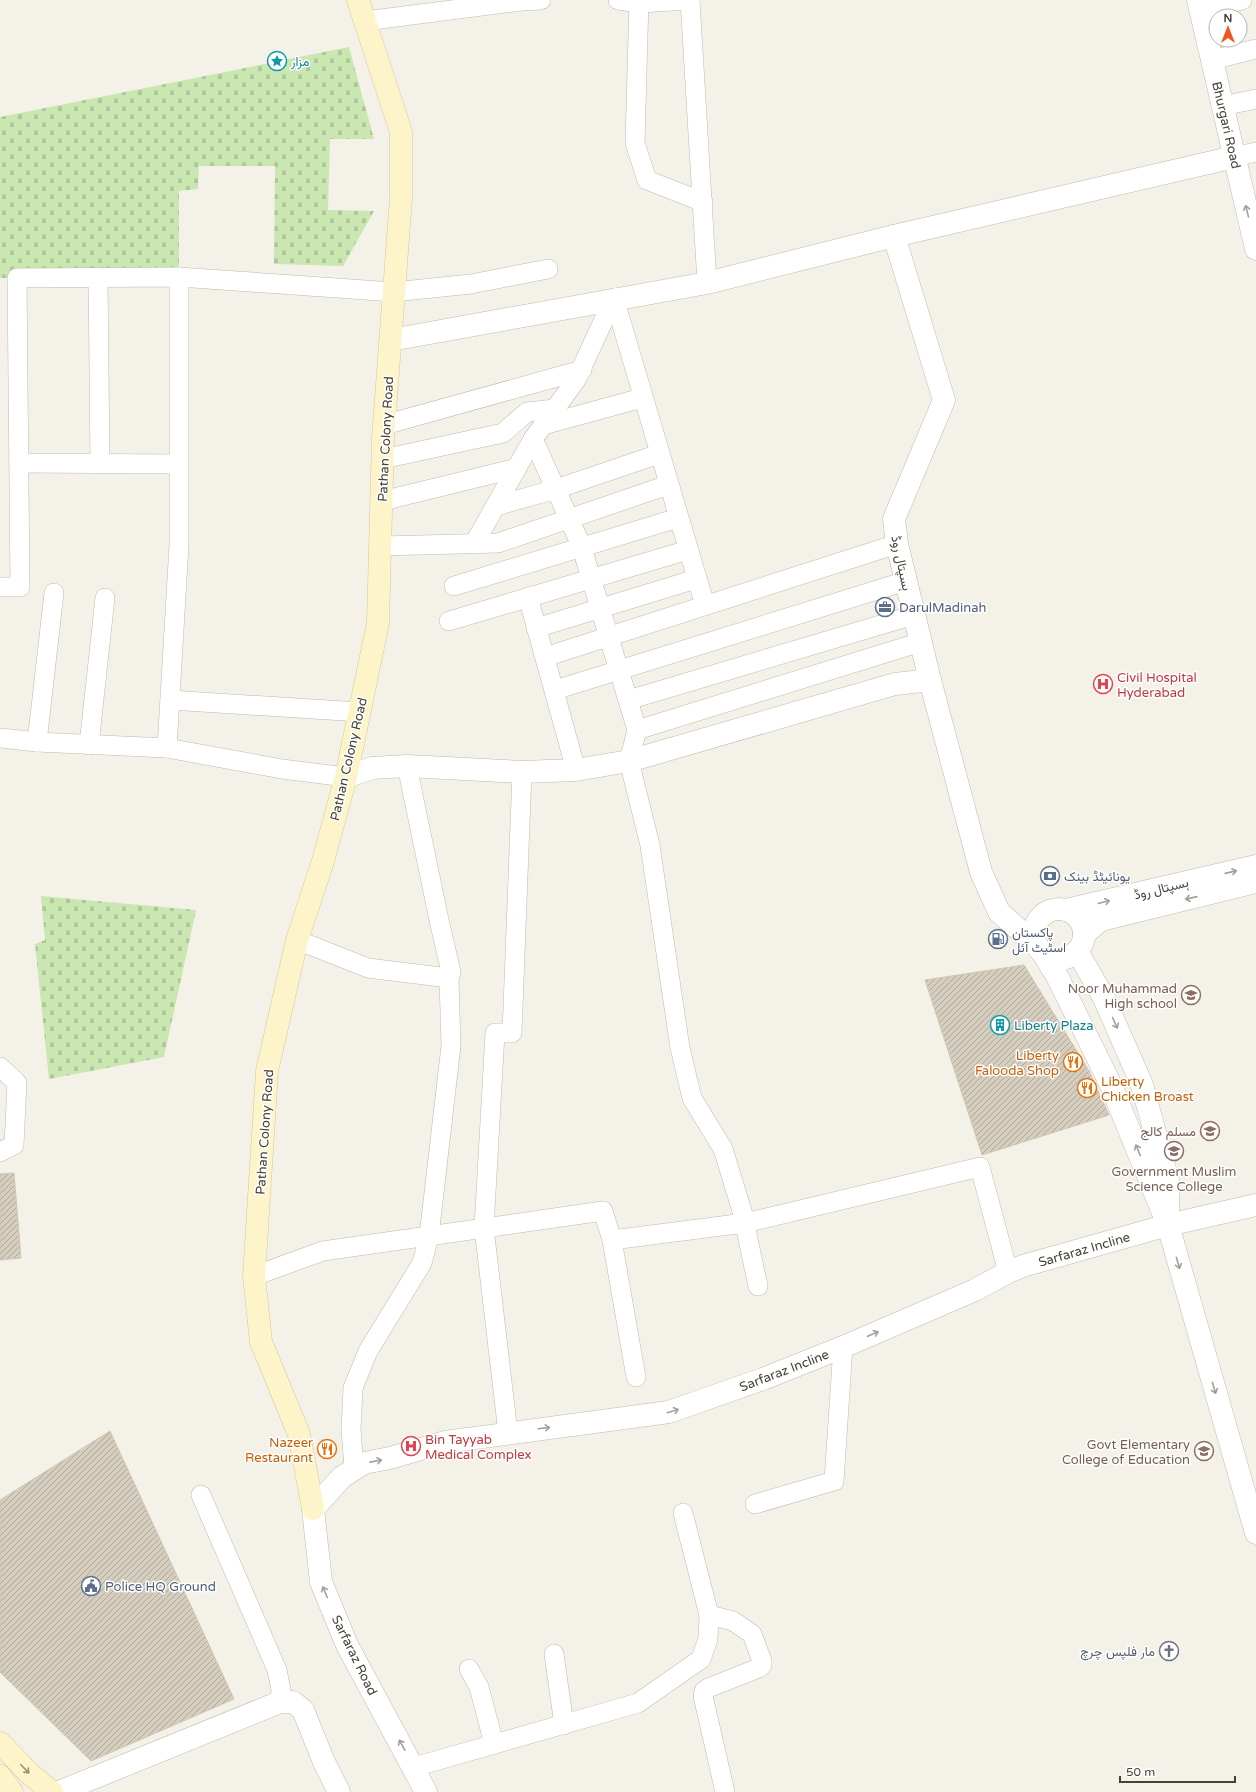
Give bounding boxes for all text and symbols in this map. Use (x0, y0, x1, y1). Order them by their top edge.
north arrow (1208, 8, 1248, 48)
text: N (1224, 12, 1232, 25)
place icon: مزار (266, 50, 288, 72)
place label: مزار (290, 54, 310, 70)
street label: Bhurgari Road (1208, 80, 1244, 171)
one-way arrow (1242, 205, 1250, 218)
street label: Pathan Colony Road (375, 376, 397, 502)
street label: ہسپتال روڈ (886, 534, 915, 593)
office icon: DarulMadinah (874, 596, 896, 618)
place label: DarulMadinah (899, 600, 986, 616)
place label: Civil Hospital Hyderabad (1117, 670, 1197, 701)
hospital icon: Civil Hospital Hyderabad (1092, 673, 1114, 695)
street label: Pathan Colony Road (327, 696, 371, 822)
bank icon: یونائیٹڈ بینک (1039, 865, 1061, 887)
one-way arrow (1224, 867, 1237, 875)
place label: یونائیٹڈ بینک (1064, 869, 1130, 885)
street label: ہسپتال روڈ (1132, 874, 1191, 904)
one-way arrow (1185, 895, 1198, 903)
one-way arrow (1097, 898, 1110, 905)
place label: پاکستان اسٹیٹ آئل (1012, 925, 1066, 956)
fuel station icon: پاکستان اسٹیٹ آئل (987, 928, 1009, 950)
place label: Noor Muhammad High school (1068, 981, 1177, 1012)
school or university icon: Noor Muhammad High school (1180, 984, 1202, 1006)
building icon: Liberty Plaza (989, 1014, 1011, 1036)
one-way arrow (1112, 1016, 1119, 1028)
place label: Liberty Plaza (1014, 1018, 1094, 1034)
place label: Liberty Falooda Shop (975, 1048, 1059, 1079)
restaurant icon: Liberty Falooda Shop (1062, 1051, 1084, 1073)
street label: Pathan Colony Road (253, 1069, 277, 1195)
place label: Liberty Chicken Broast (1101, 1074, 1194, 1105)
restaurant icon: Liberty Chicken Broast (1076, 1077, 1098, 1099)
school or university icon: مسلم کالج (1199, 1120, 1221, 1142)
place label: مسلم کالج (1140, 1124, 1196, 1141)
school or university icon: Government Muslim Science College (1163, 1140, 1185, 1162)
one-way arrow (1133, 1145, 1141, 1157)
place label: Government Muslim Science College (1111, 1164, 1237, 1195)
street label: Sarfaraz Incline (1037, 1229, 1132, 1271)
one-way arrow (1175, 1256, 1182, 1269)
one-way arrow (867, 1330, 879, 1338)
street label: Sarfaraz Incline (737, 1347, 831, 1395)
one-way arrow (1211, 1381, 1218, 1394)
one-way arrow (667, 1406, 679, 1414)
one-way arrow (538, 1424, 551, 1432)
place label: Bin Tayyab Medical Complex (425, 1432, 531, 1463)
place label: Nazeer Restaurant (245, 1435, 313, 1466)
hospital icon: Bin Tayyab Medical Complex (400, 1435, 422, 1457)
place label: Govt Elementary College of Education (1062, 1437, 1190, 1468)
restaurant icon: Nazeer Restaurant (316, 1438, 338, 1460)
school or university icon: Govt Elementary College of Education (1193, 1440, 1215, 1462)
one-way arrow (369, 1457, 382, 1465)
public building icon: Police HQ Ground (80, 1575, 102, 1597)
place label: Police HQ Ground (105, 1579, 216, 1595)
one-way arrow (320, 1586, 328, 1598)
street label: Sarfaraz Road (328, 1613, 380, 1698)
church icon: مار فلپس چرچ (1158, 1640, 1180, 1662)
place label: مار فلپس چرچ (1080, 1644, 1155, 1661)
one-way arrow (397, 1739, 405, 1751)
scale bar (1120, 1758, 1235, 1784)
one-way arrow (20, 1763, 29, 1773)
text: 50 m (1126, 1765, 1155, 1779)

